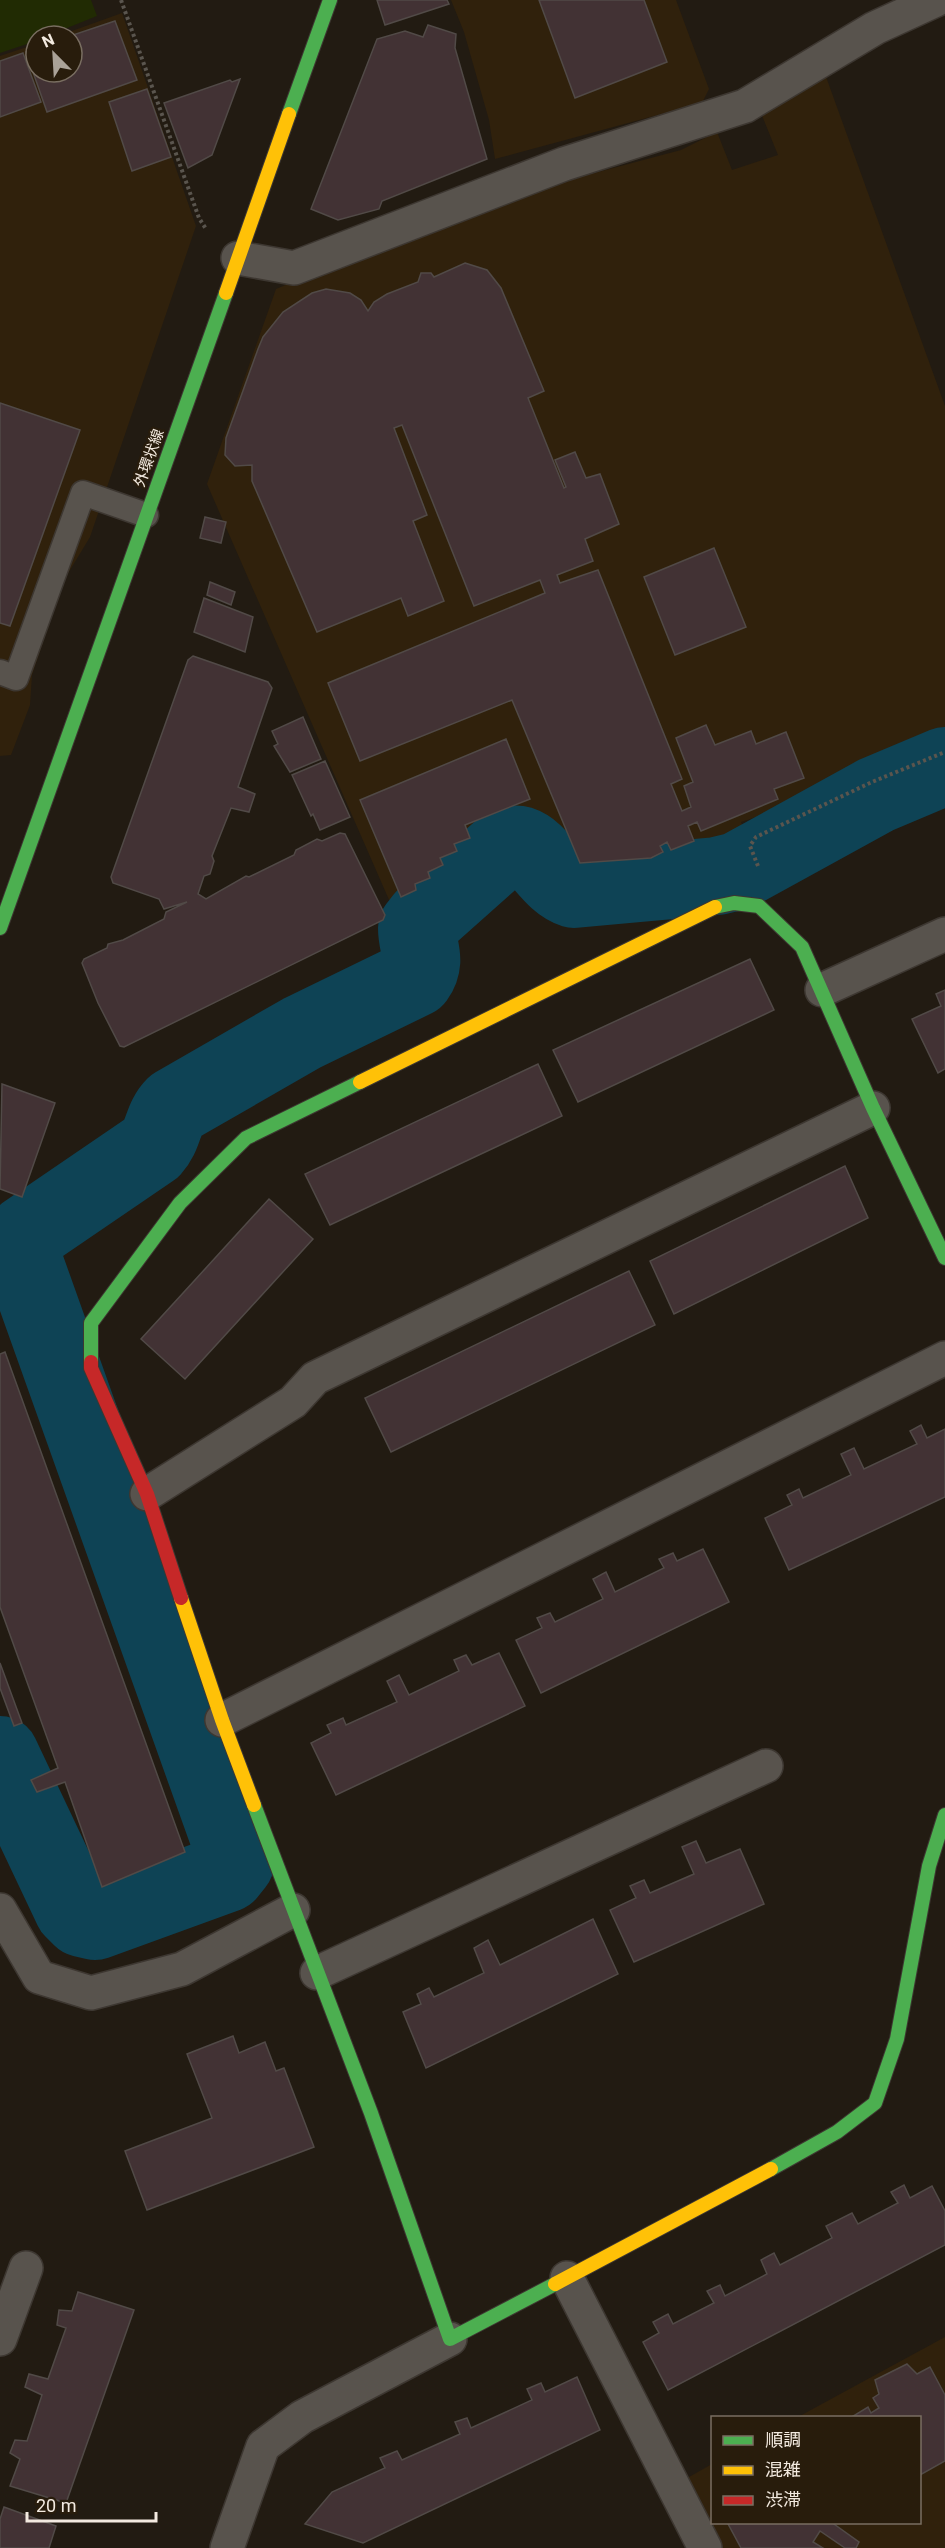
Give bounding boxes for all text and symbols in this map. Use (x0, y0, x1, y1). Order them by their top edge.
north arrow (24, 24, 84, 84)
text: N (39, 30, 57, 52)
street label: 外環状線 (130, 427, 168, 489)
legend (711, 2416, 921, 2524)
text: 順調 (765, 2429, 801, 2450)
text: 混雑 (765, 2459, 801, 2480)
scale bar (27, 2485, 156, 2523)
text: 渋滞 (765, 2489, 801, 2510)
text: 20 m (36, 2495, 76, 2516)

